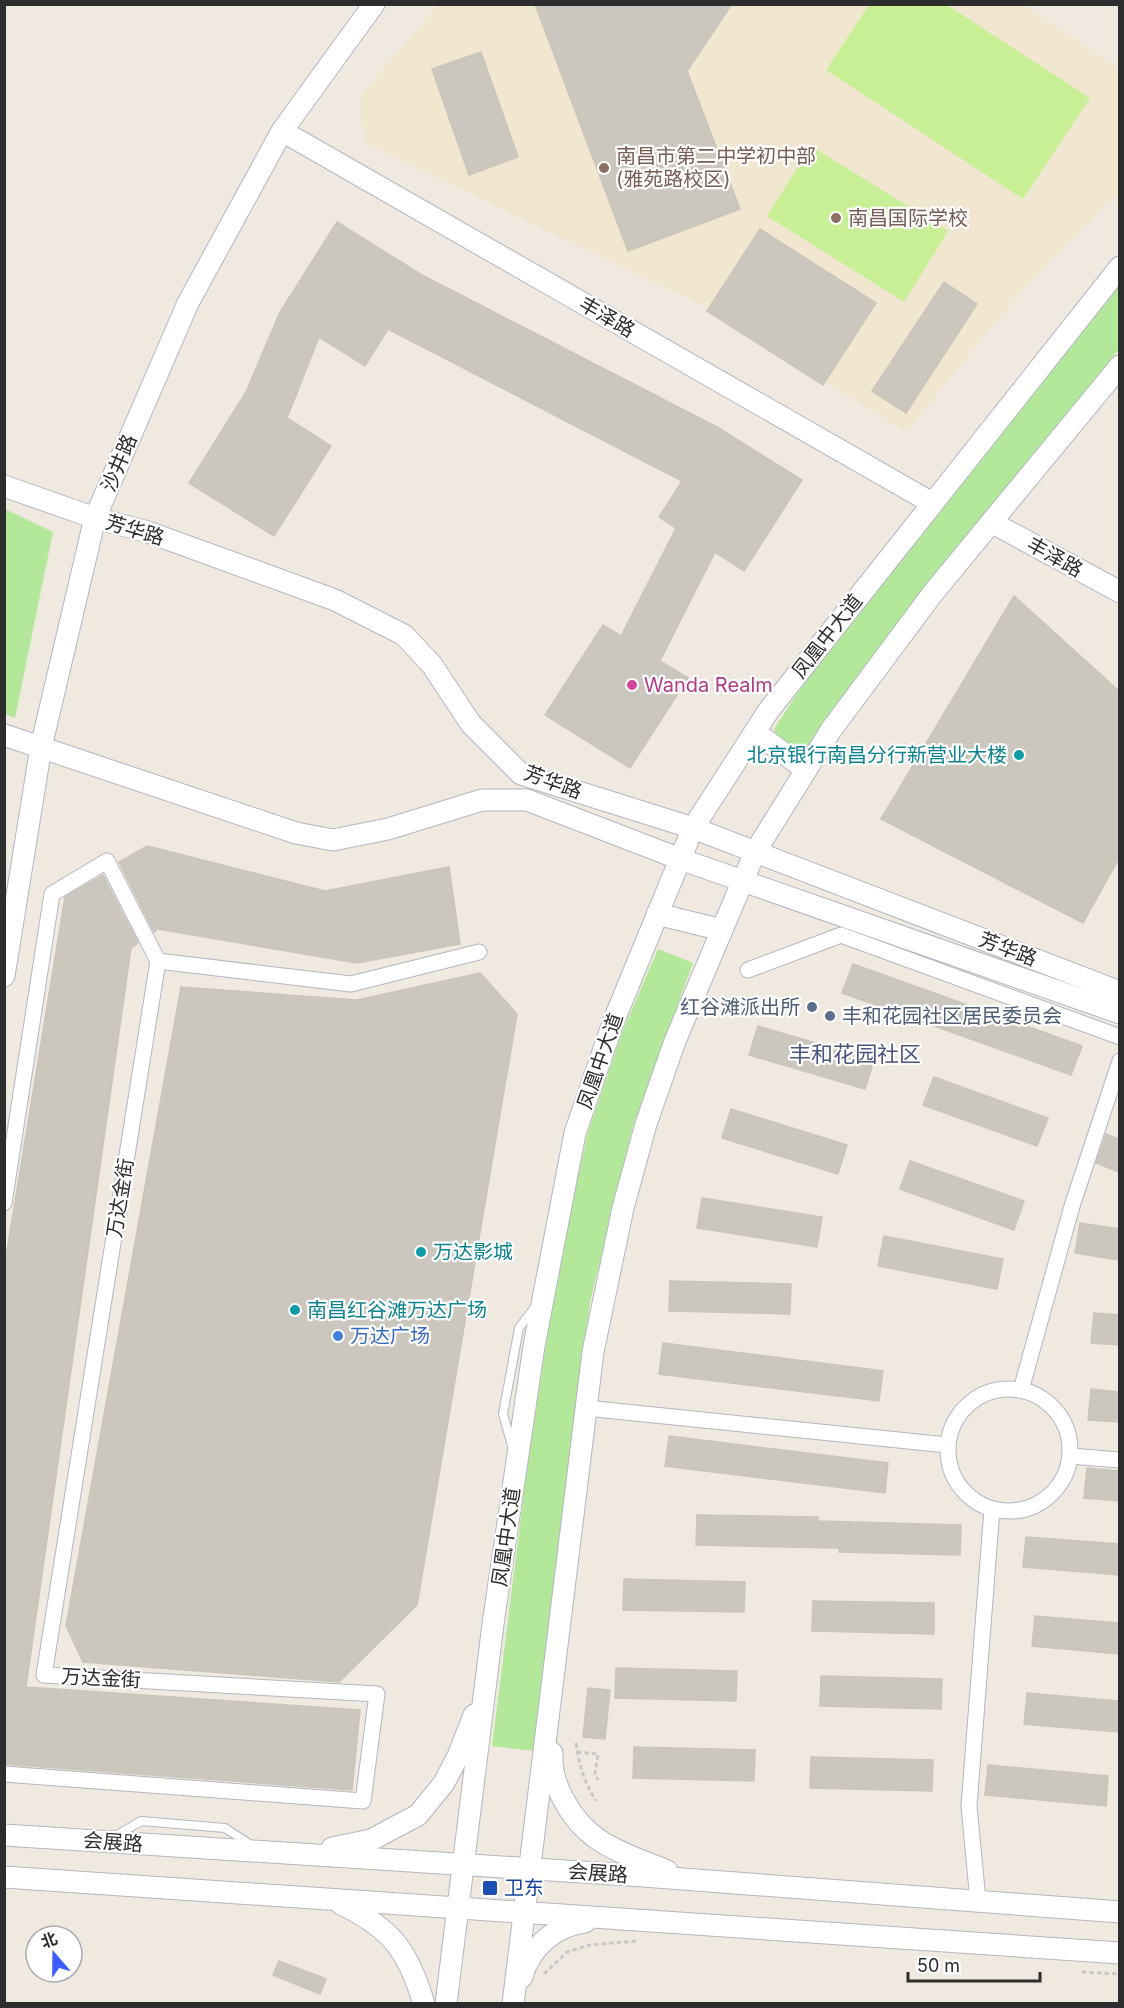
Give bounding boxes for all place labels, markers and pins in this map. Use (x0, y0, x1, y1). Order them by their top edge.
place label: 南昌市第二中学初中部 (雅苑路校区) (616, 144, 816, 191)
marker: 南昌市第二中学初中部 (雅苑路校区) (597, 161, 611, 175)
place label: 南昌国际学校 (848, 206, 968, 230)
marker: 南昌国际学校 (829, 211, 843, 225)
place label: Wanda Realm (644, 673, 773, 697)
marker: Wanda Realm (625, 678, 639, 692)
place label: 北京银行南昌分行新营业大楼 (747, 743, 1007, 767)
marker: 北京银行南昌分行新营业大楼 (1012, 748, 1026, 762)
place label: 红谷滩派出所 (680, 995, 800, 1019)
marker: 红谷滩派出所 (805, 1000, 819, 1014)
place label: 丰和花园社区居民委员会 (842, 1004, 1062, 1028)
marker: 丰和花园社区居民委员会 (823, 1009, 837, 1023)
place label: 万达影城 (433, 1240, 513, 1264)
marker: 万达影城 (414, 1245, 428, 1259)
place label: 南昌红谷滩万达广场 (307, 1298, 487, 1322)
marker: 南昌红谷滩万达广场 (288, 1303, 302, 1317)
place label: 万达广场 (350, 1324, 430, 1348)
marker: 万达广场 (331, 1329, 345, 1343)
place label: 卫东 (504, 1876, 544, 1900)
marker: 卫东 (481, 1879, 499, 1897)

